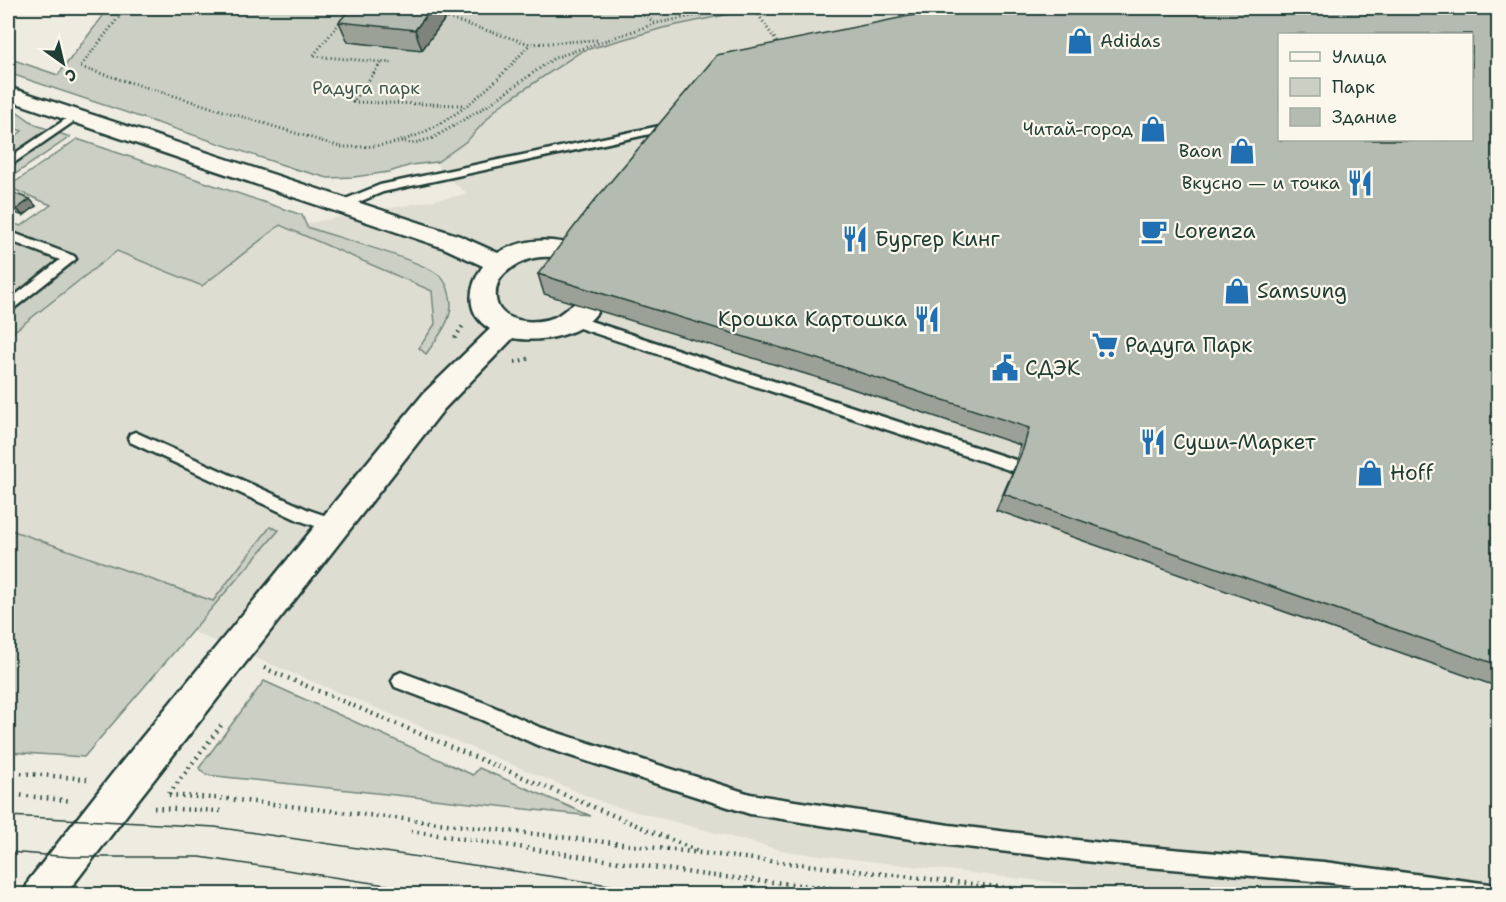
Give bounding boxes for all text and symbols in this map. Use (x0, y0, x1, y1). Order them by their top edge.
shop icon: Adidas (1065, 26, 1095, 56)
place label: Adidas (1100, 29, 1161, 53)
north arrow (33, 33, 93, 93)
legend (1278, 33, 1473, 141)
text: Улица (1332, 45, 1386, 69)
text: С (61, 64, 81, 87)
text: Парк (1332, 75, 1375, 99)
park label: Радуга парк (312, 76, 420, 100)
text: Здание (1332, 105, 1397, 129)
shop icon: Читай-город (1138, 114, 1168, 144)
place label: Читай-город (1023, 117, 1134, 141)
shop icon: Baon (1227, 136, 1257, 166)
place label: Baon (1179, 139, 1222, 163)
restaurant icon: Вкусно — и точка (1345, 168, 1375, 198)
place label: Вкусно — и точка (1182, 171, 1340, 195)
cafe icon: Lorenza (1139, 216, 1169, 246)
place label: Lorenza (1174, 217, 1256, 245)
restaurant icon: Бургер Кинг (840, 224, 870, 254)
place label: Бургер Кинг (875, 225, 1000, 253)
shop icon: Samsung (1222, 276, 1252, 306)
place label: Samsung (1257, 277, 1347, 305)
restaurant icon: Крошка Картошка (912, 304, 942, 334)
place label: Крошка Картошка (718, 305, 907, 333)
supermarket icon: Радуга Парк (1090, 330, 1120, 360)
place label: Радуга Парк (1125, 331, 1253, 359)
public building icon: СДЭК (990, 353, 1020, 383)
place label: СДЭК (1025, 354, 1081, 382)
restaurant icon: Суши-Маркет (1138, 427, 1168, 457)
place label: Суши-Маркет (1173, 428, 1316, 456)
shop icon: Hoff (1355, 458, 1385, 488)
place label: Hoff (1390, 459, 1434, 487)

